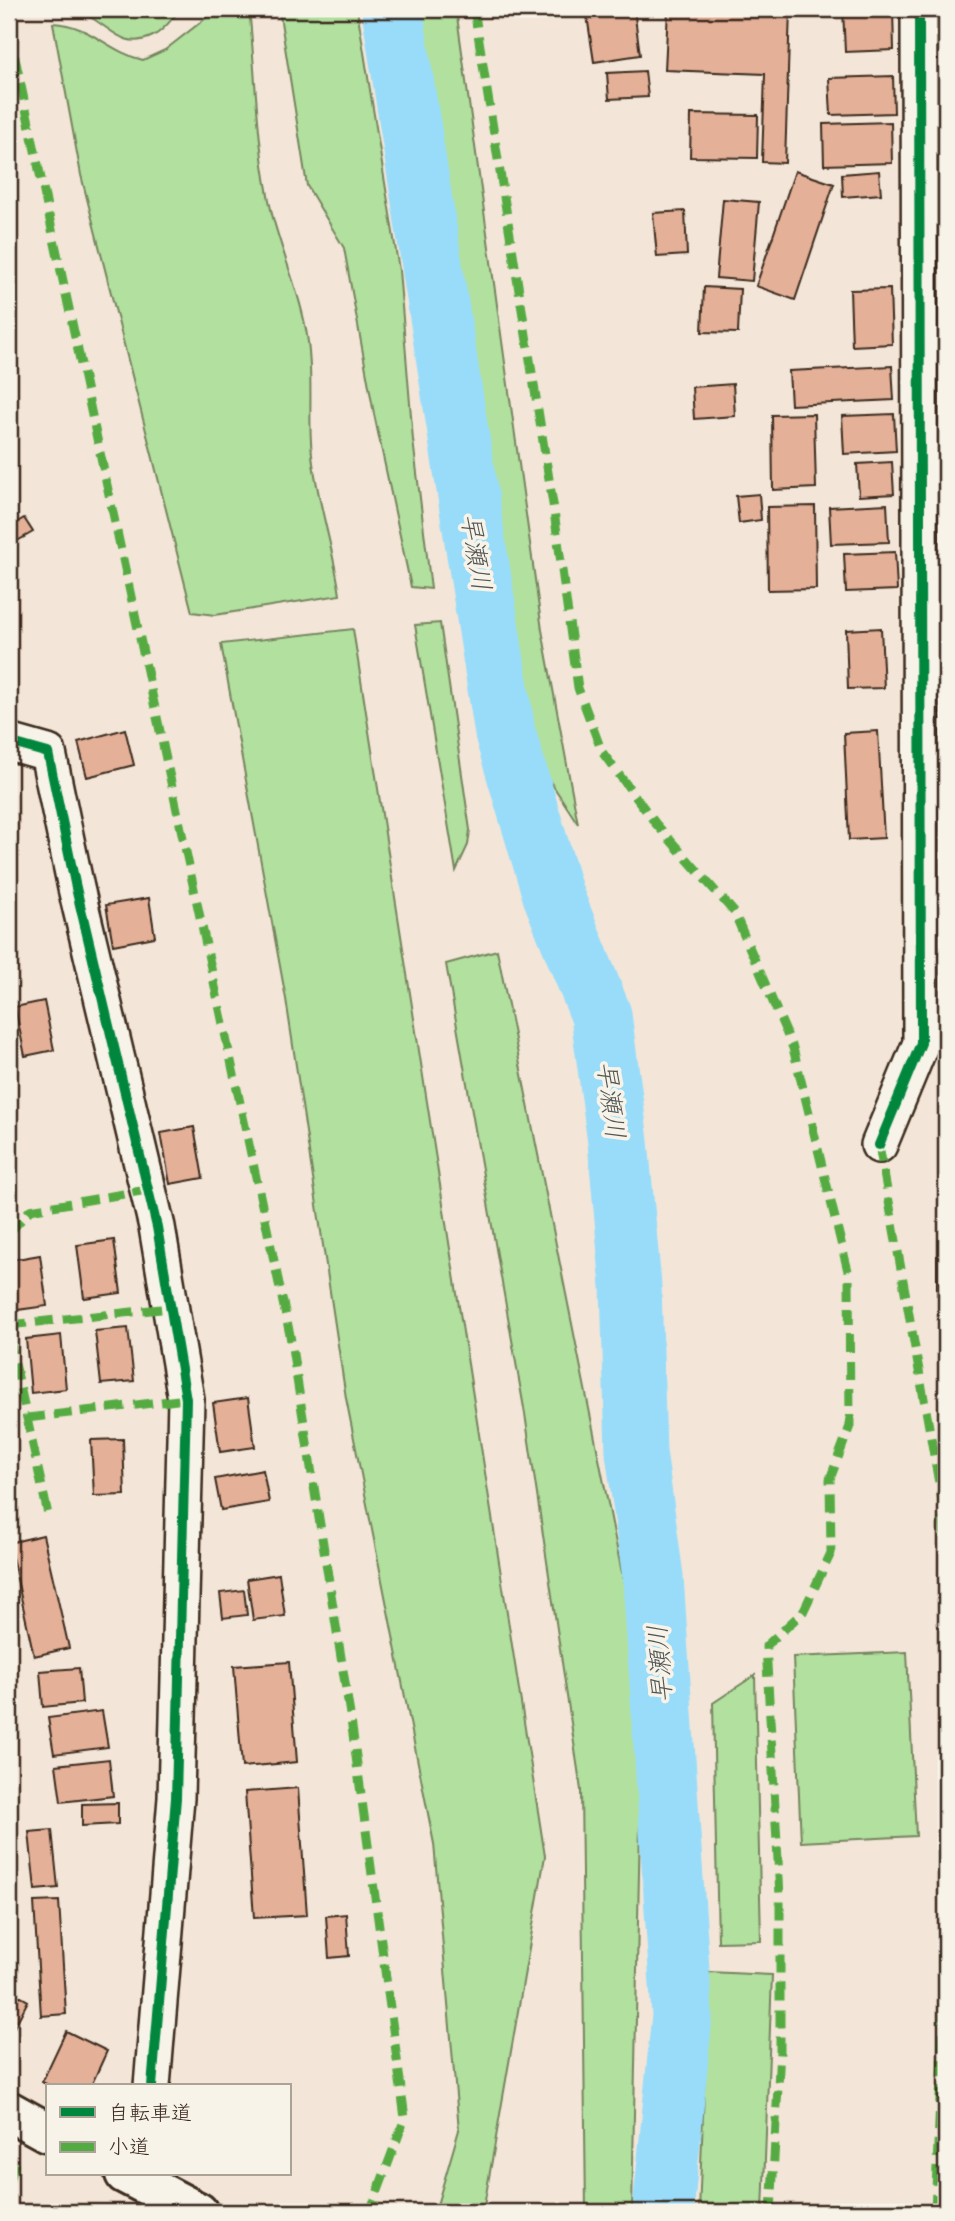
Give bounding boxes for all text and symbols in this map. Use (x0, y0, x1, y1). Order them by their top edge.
water label: 早瀬川 (454, 511, 500, 593)
water label: 早瀬川 (590, 1059, 634, 1141)
water label: 早瀬川 (639, 1624, 679, 1704)
legend (46, 2084, 290, 2176)
text: 自転車道 (108, 2099, 192, 2127)
text: 小道 (108, 2133, 150, 2161)

